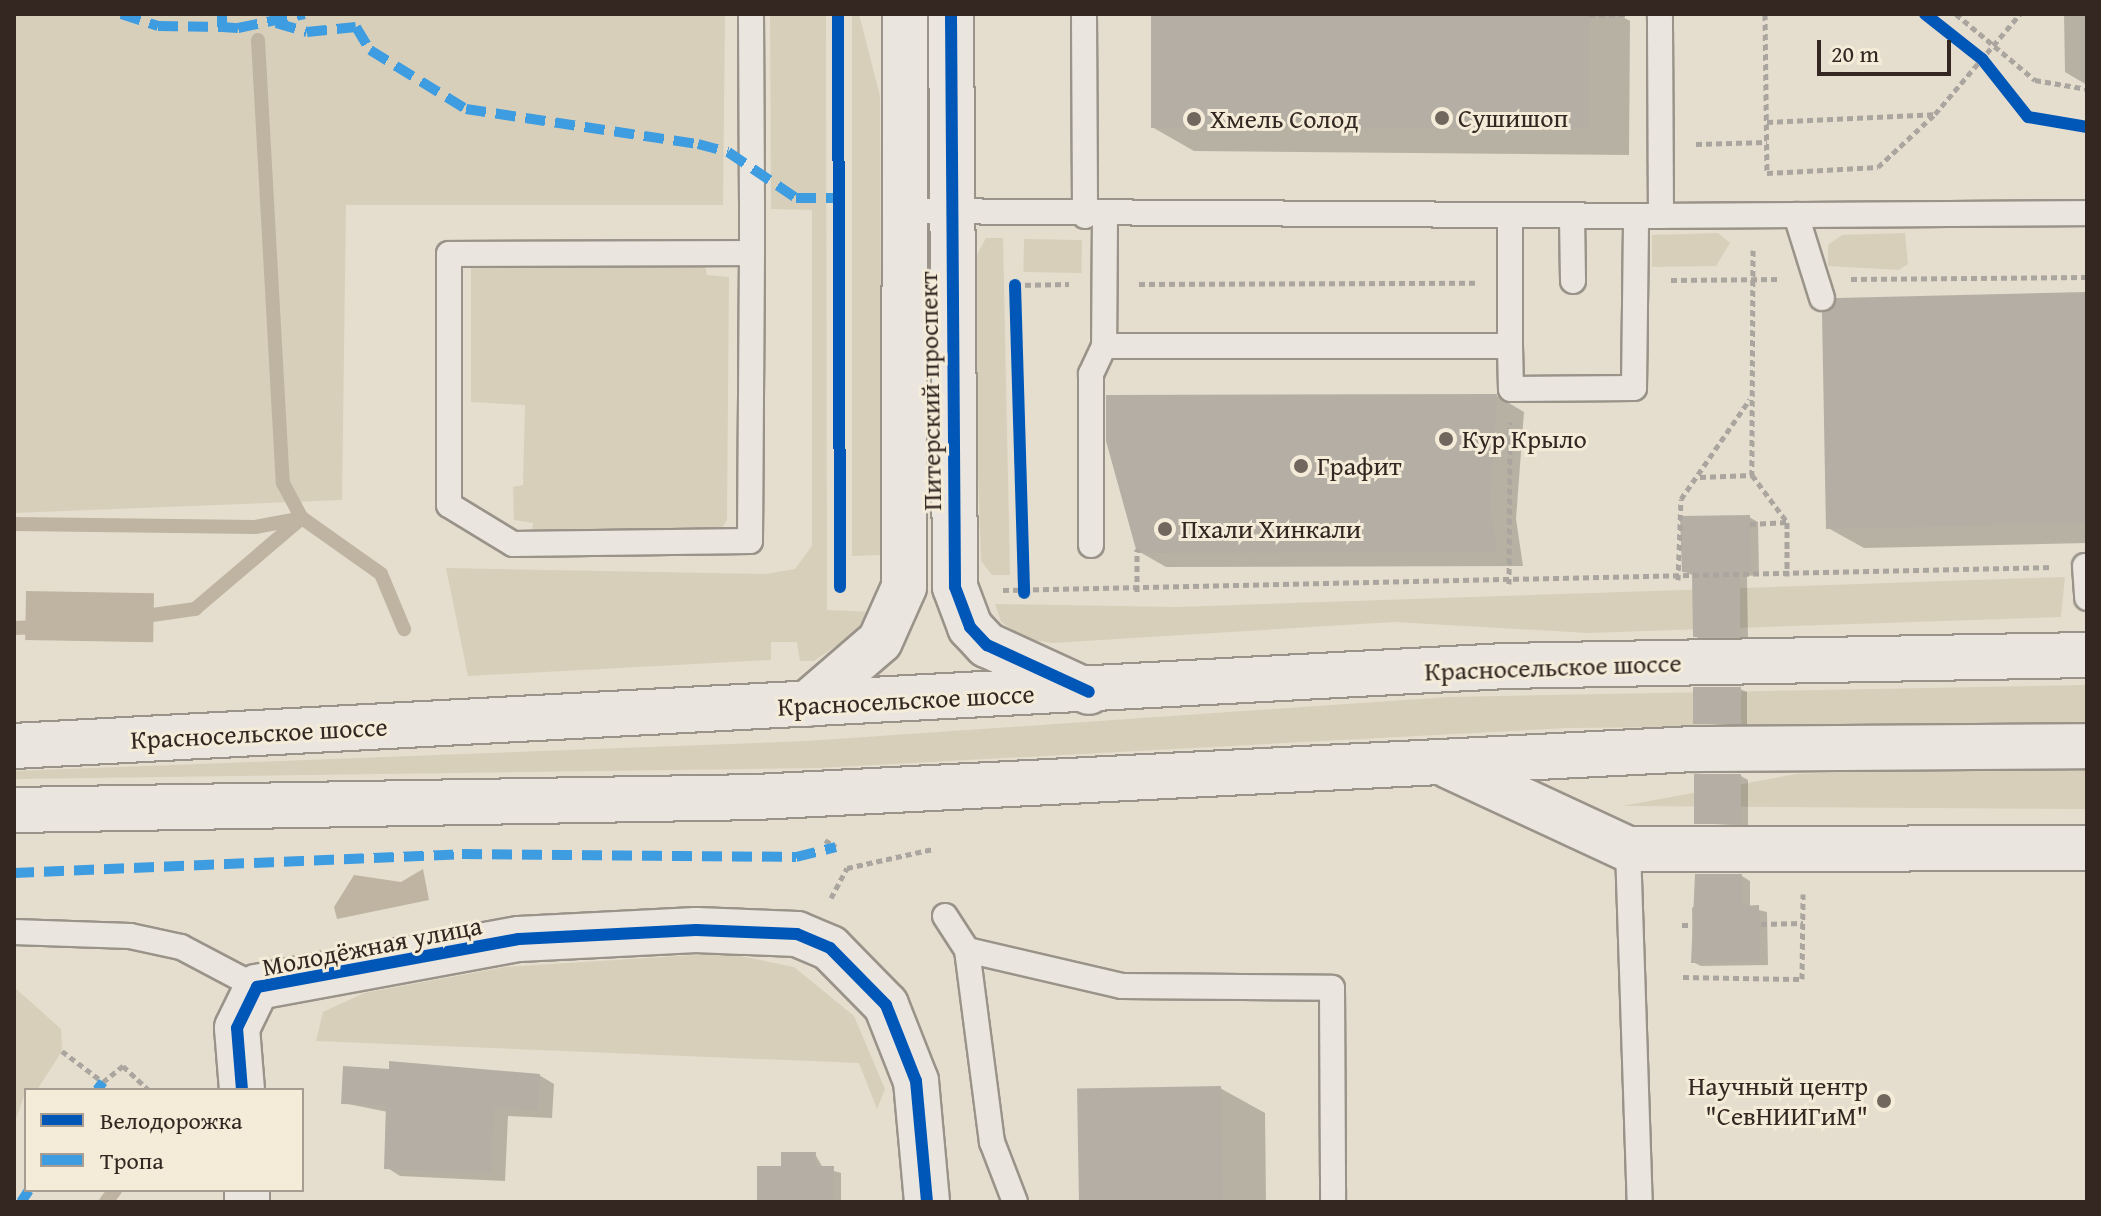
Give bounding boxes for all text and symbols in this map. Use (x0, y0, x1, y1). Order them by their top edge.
scale bar (1821, 24, 1955, 74)
text: 20 m (1831, 36, 1879, 71)
place label: Сушишоп (1458, 102, 1568, 134)
place label: Хмель Солод (1210, 103, 1358, 135)
marker: Сушишоп (1433, 109, 1451, 127)
marker: Хмель Солод (1185, 110, 1203, 128)
street label: Питерский проспект (912, 271, 948, 511)
place label: Кур Крыло (1462, 423, 1587, 455)
marker: Кур Крыло (1437, 430, 1455, 448)
place label: Графит (1317, 450, 1401, 482)
marker: Графит (1292, 457, 1310, 475)
place label: Пхали Хинкали (1181, 513, 1361, 545)
marker: Пхали Хинкали (1156, 520, 1174, 538)
street label: Красносельское шоссе (1424, 647, 1682, 687)
street label: Красносельское шоссе (777, 678, 1035, 722)
street label: Красносельское шоссе (130, 711, 388, 755)
street label: Молодёжная улица (259, 909, 485, 983)
place label: Научный центр "СевНИИГиМ" (1688, 1070, 1868, 1132)
legend (24, 1088, 304, 1192)
marker: Научный центр "СевНИИГиМ" (1875, 1092, 1893, 1110)
text: Велодорожка (100, 1103, 242, 1138)
text: Тропа (100, 1143, 164, 1178)

